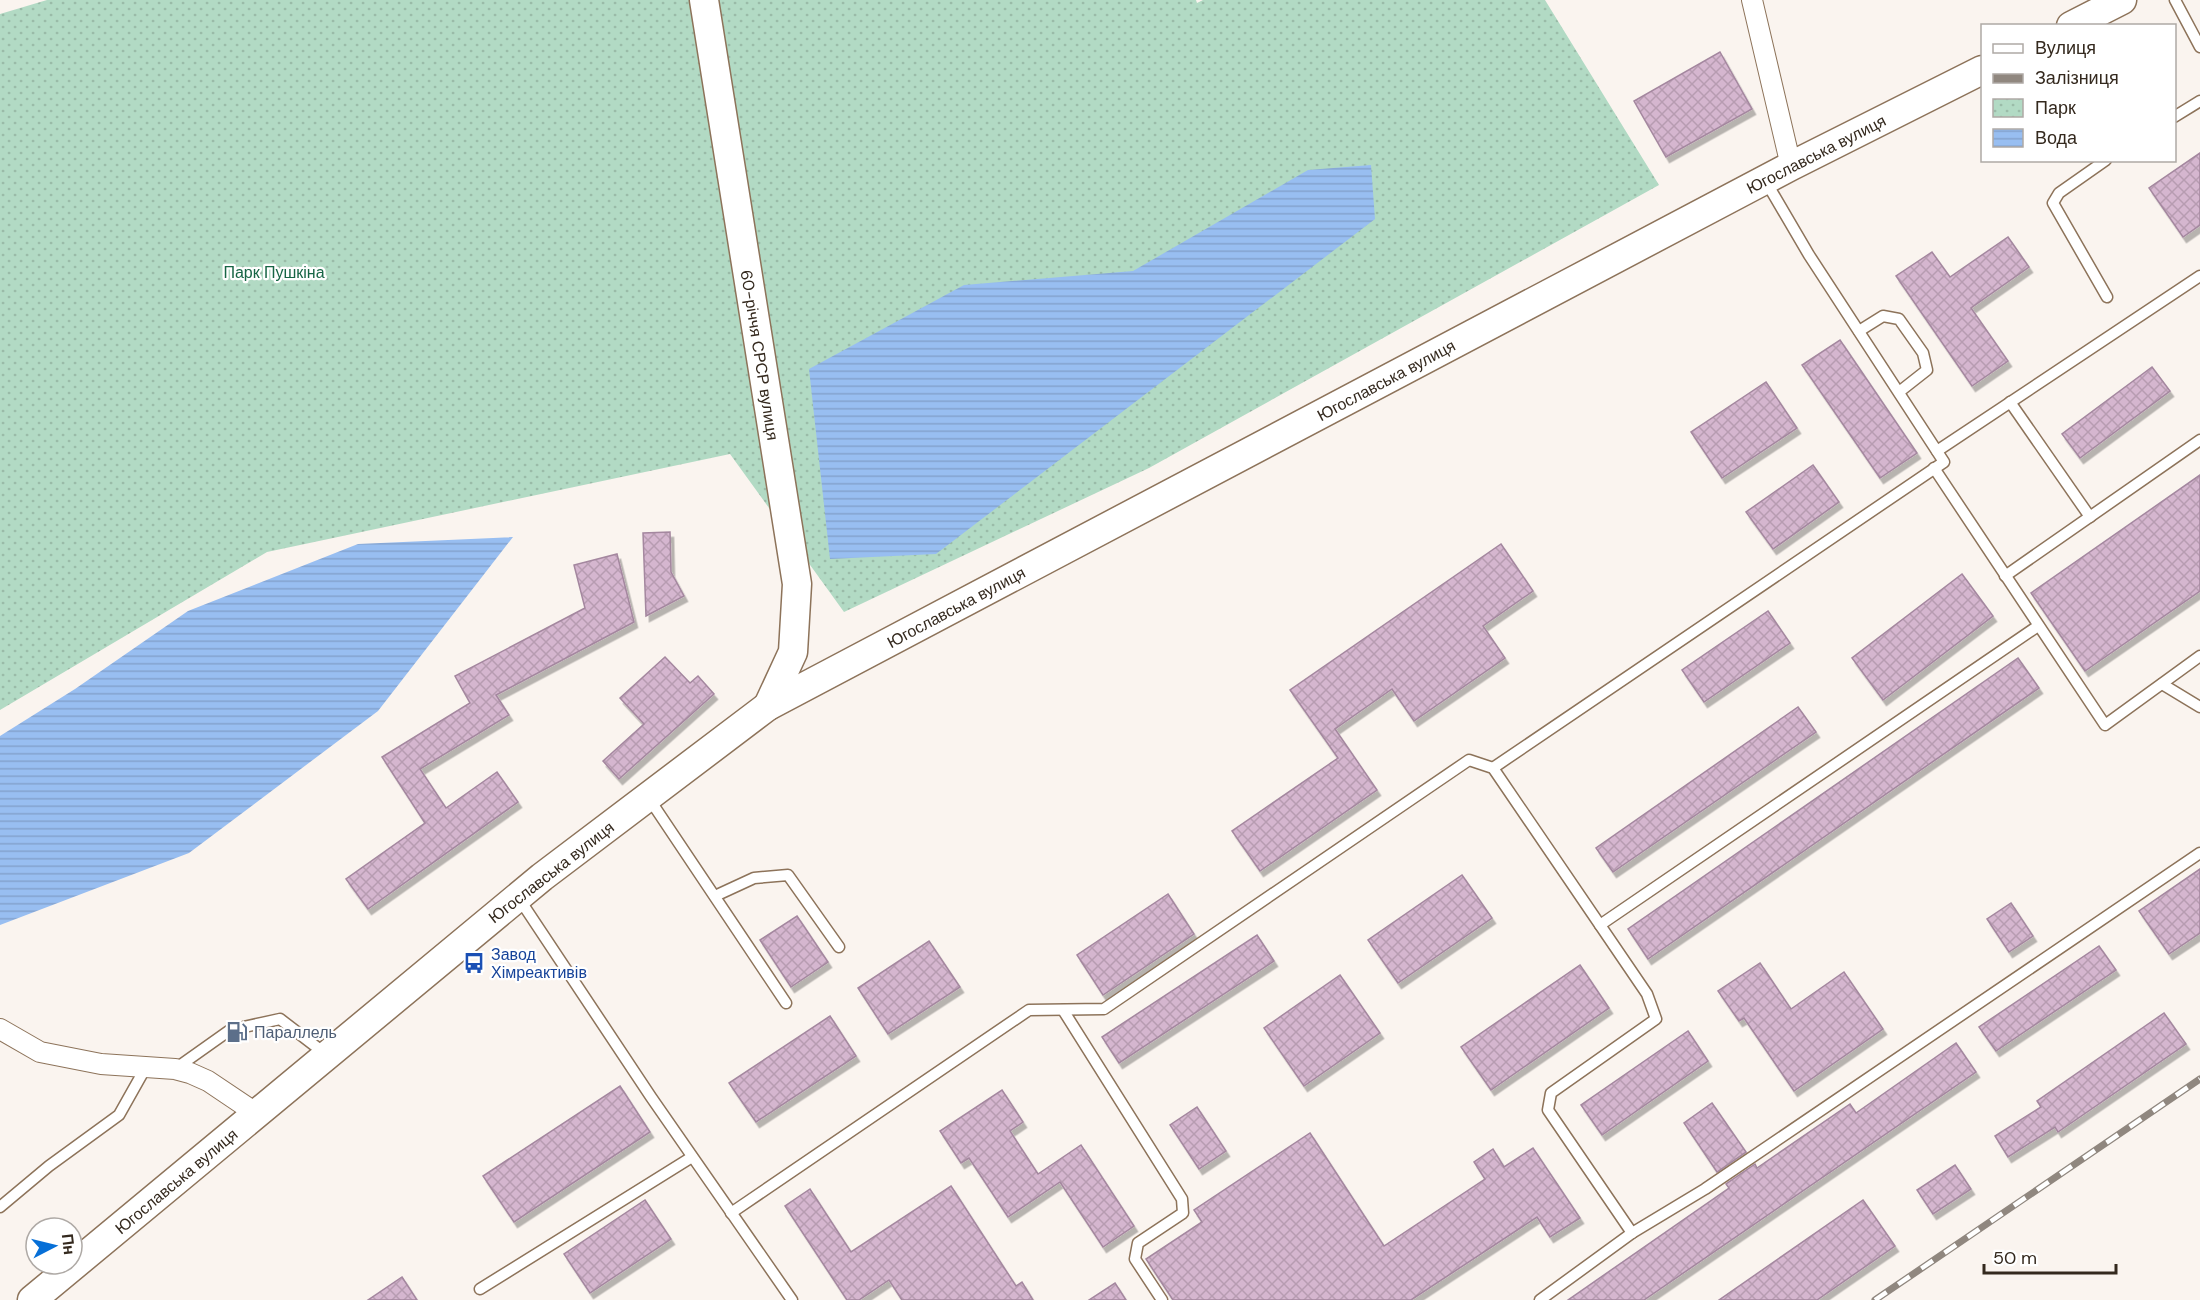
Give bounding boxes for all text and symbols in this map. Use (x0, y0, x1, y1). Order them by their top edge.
legend (1981, 24, 2176, 162)
text: Вулиця (2035, 36, 2096, 60)
text: Залізниця (2035, 66, 2119, 90)
text: Парк (2035, 96, 2076, 120)
street label: Югославська вулиця (1743, 110, 1890, 199)
text: Вода (2035, 126, 2078, 150)
park label: Парк Пушкіна (223, 262, 325, 283)
street label: 60-річчя СРСР вулиця (736, 268, 783, 442)
street label: Югославська вулиця (1313, 335, 1459, 426)
street label: Югославська вулиця (883, 562, 1029, 653)
street label: Югославська вулиця (484, 817, 618, 928)
place label: Завод Хімреактивів (491, 944, 587, 983)
bus stop icon: Завод Хімреактивів (462, 951, 486, 975)
fuel station icon: Параллель (225, 1020, 249, 1044)
place label: Параллель (254, 1022, 337, 1043)
street label: Югославська вулиця (111, 1124, 242, 1239)
north arrow (24, 1216, 84, 1276)
text: Пн (57, 1232, 80, 1256)
scale bar (1984, 1237, 2116, 1275)
text: 50 m (1993, 1246, 2037, 1270)

